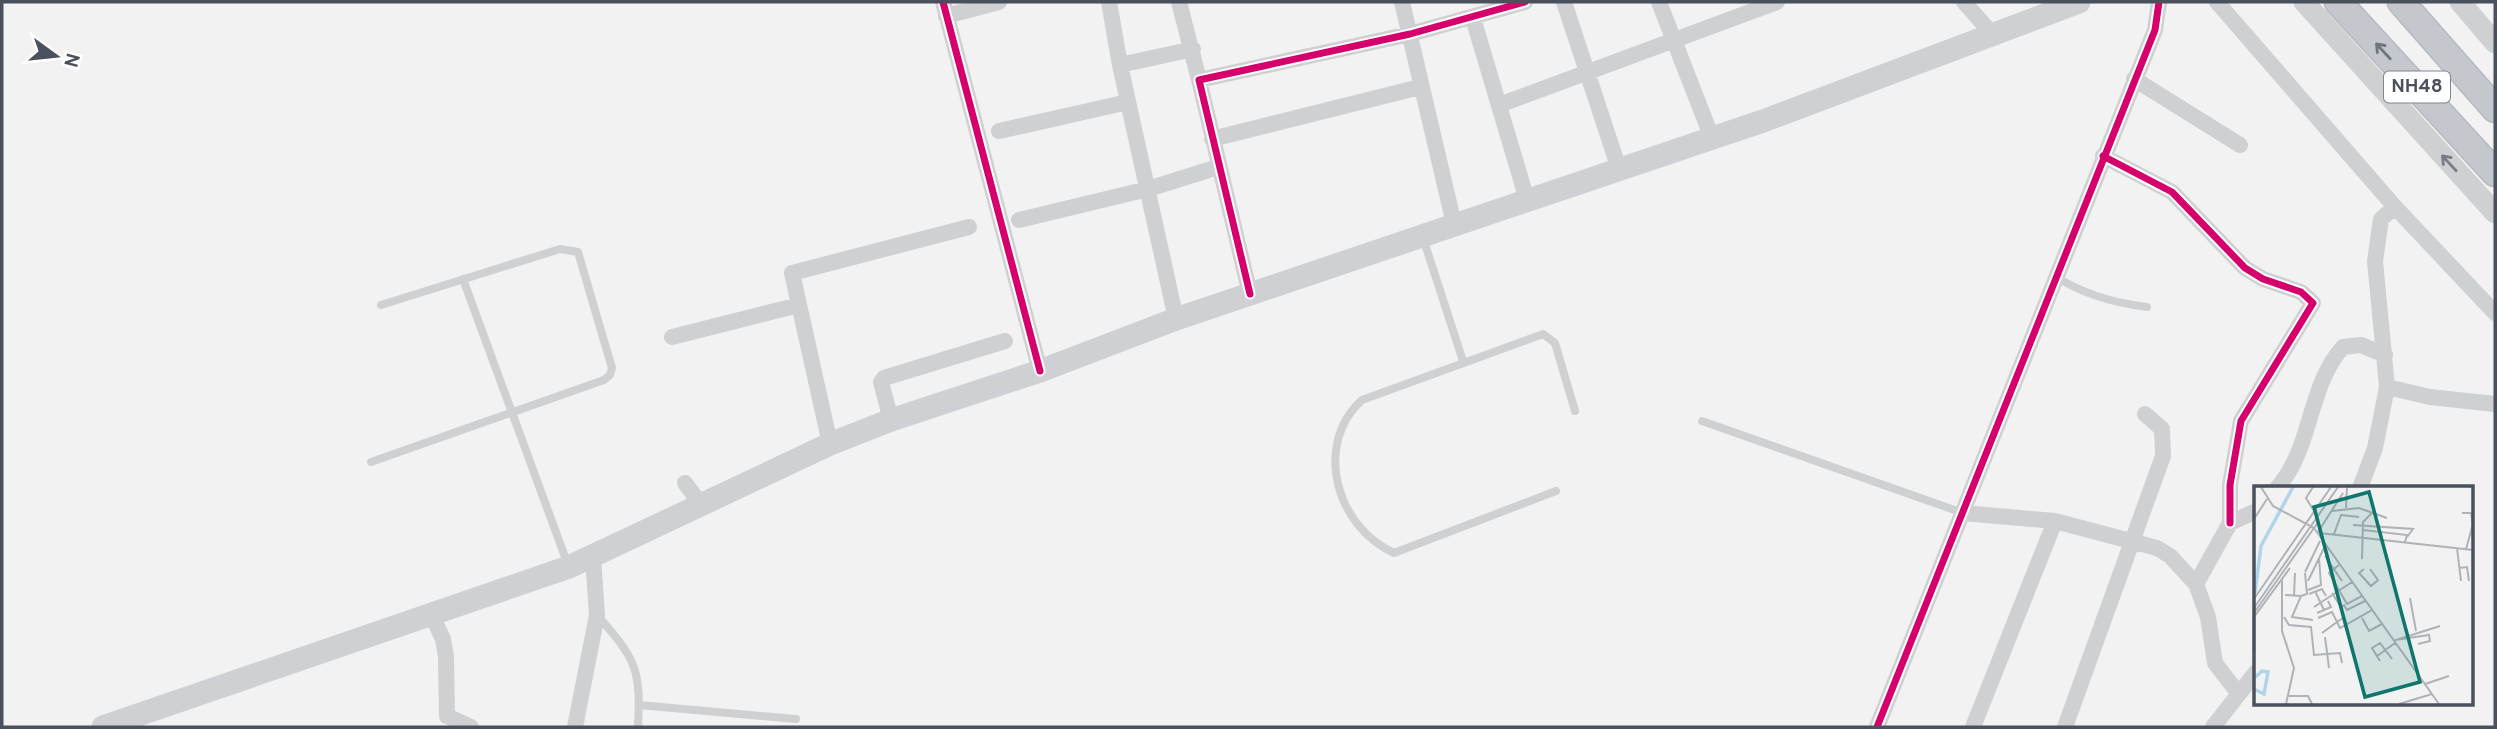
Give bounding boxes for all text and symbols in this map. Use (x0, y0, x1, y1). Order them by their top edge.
north arrow (21, 21, 91, 91)
one-way arrow (2375, 42, 2391, 60)
text: N (57, 50, 84, 70)
road number: NH48 (2384, 72, 2450, 102)
one-way arrow (2441, 154, 2457, 172)
inset map (2254, 486, 2472, 704)

